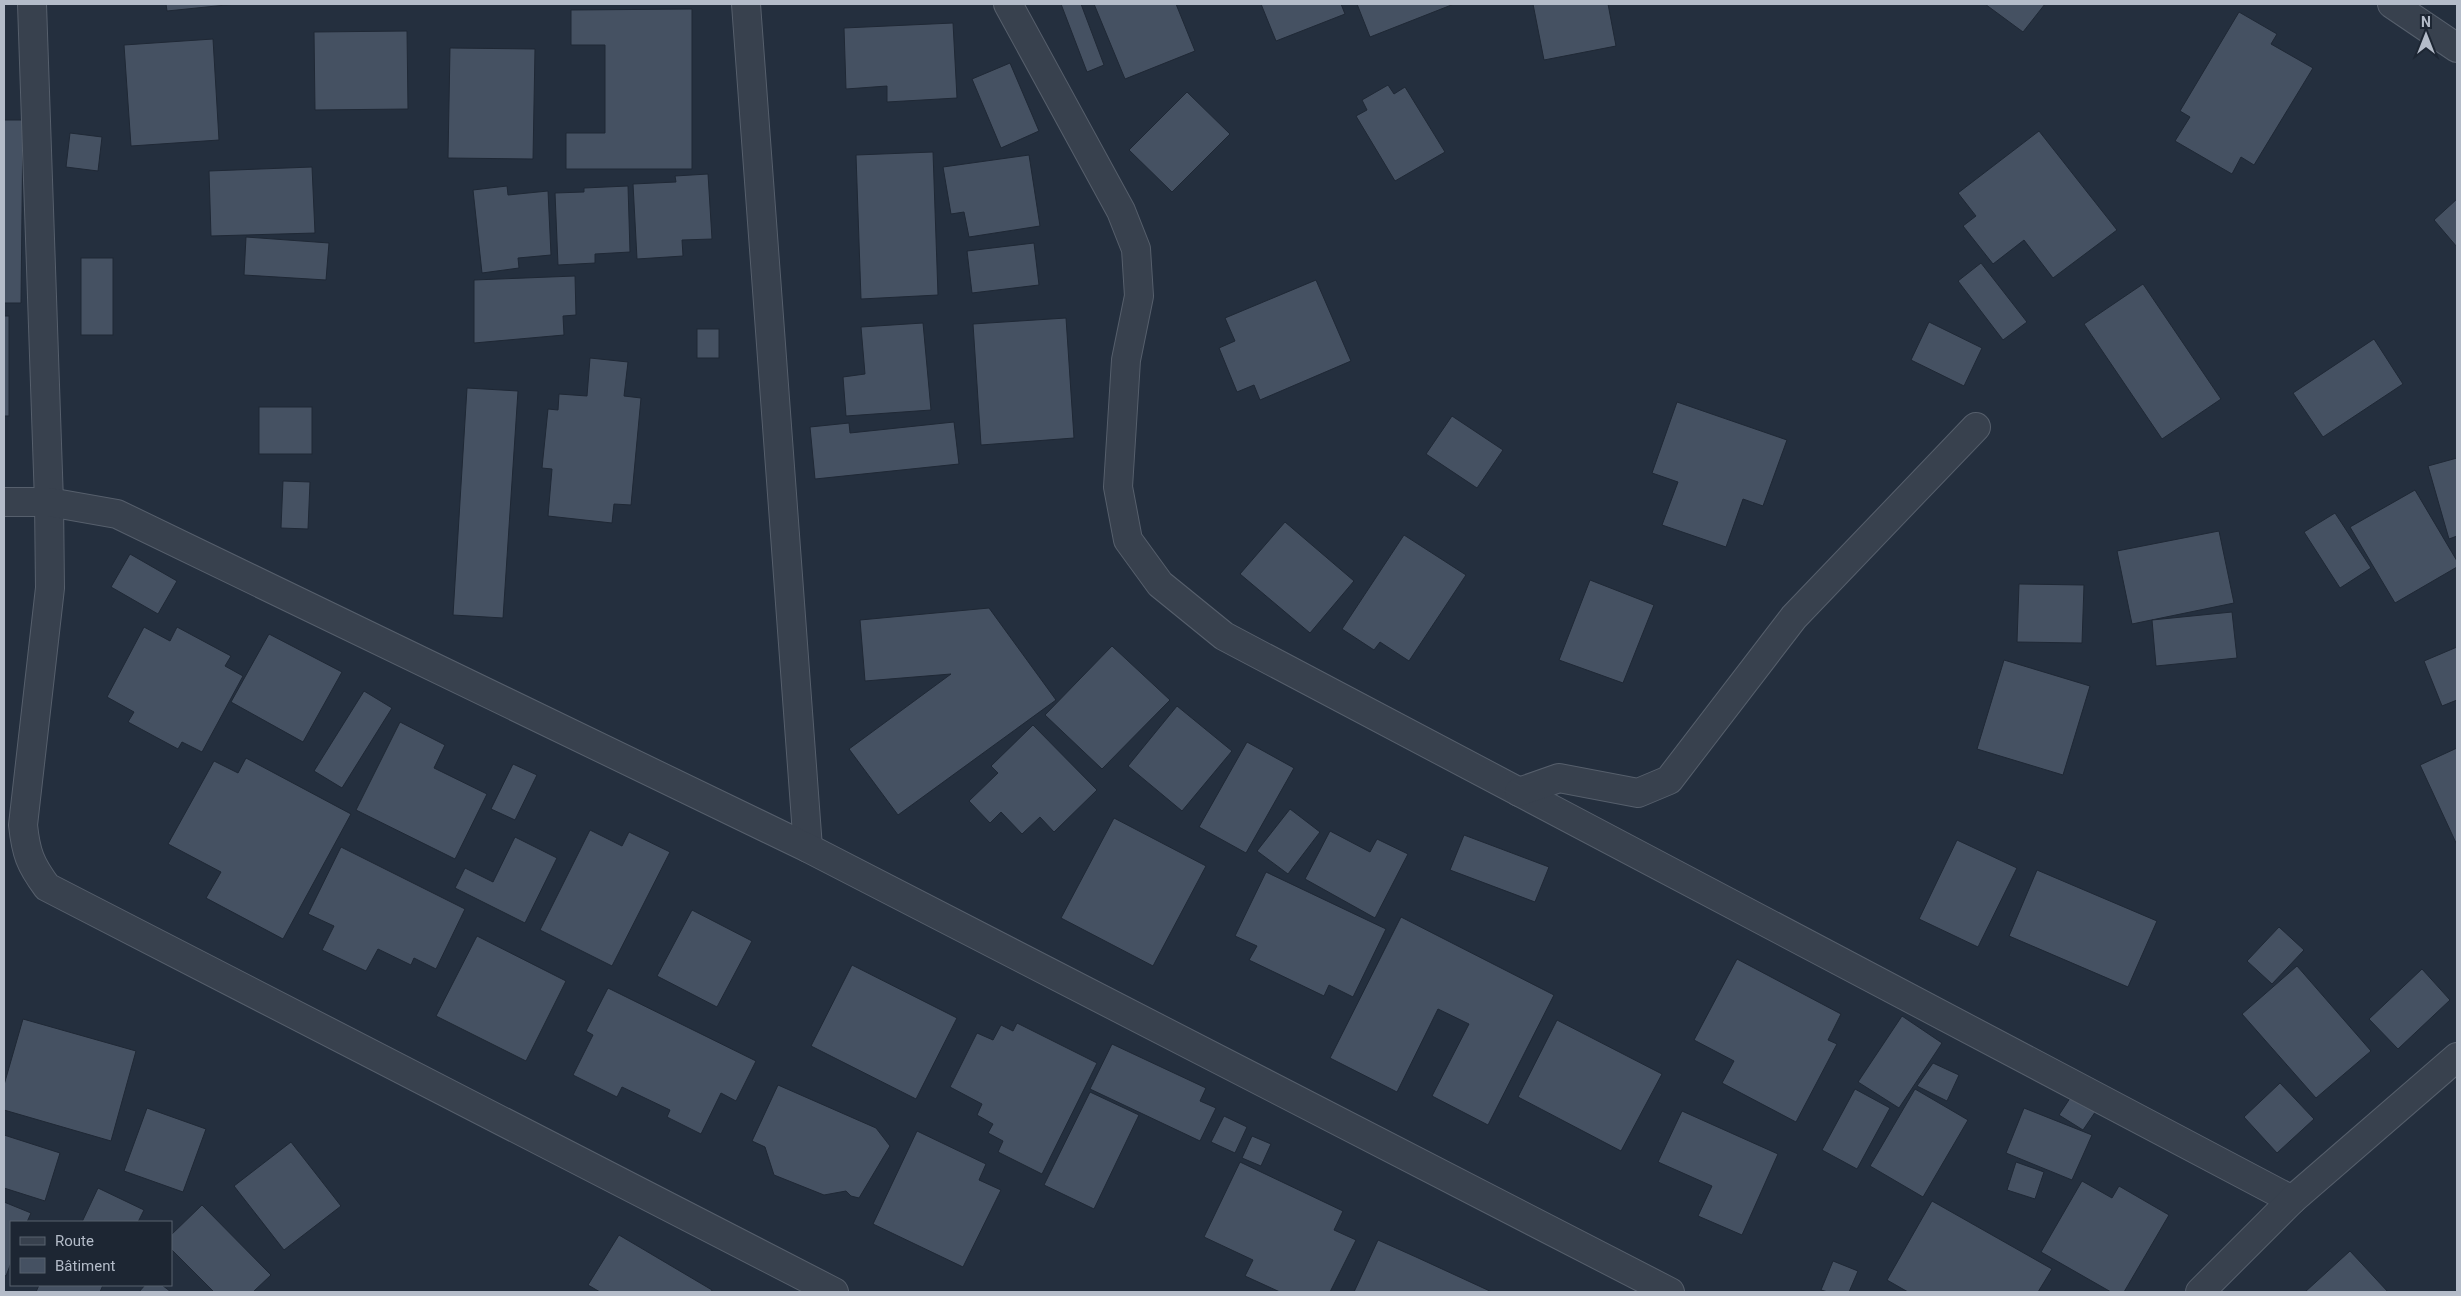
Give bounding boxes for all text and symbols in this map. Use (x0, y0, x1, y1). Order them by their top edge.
north arrow (2401, 10, 2451, 60)
text: N (2421, 14, 2431, 30)
legend (10, 1221, 172, 1286)
text: Route (55, 1232, 94, 1250)
text: Bâtiment (55, 1257, 115, 1275)

